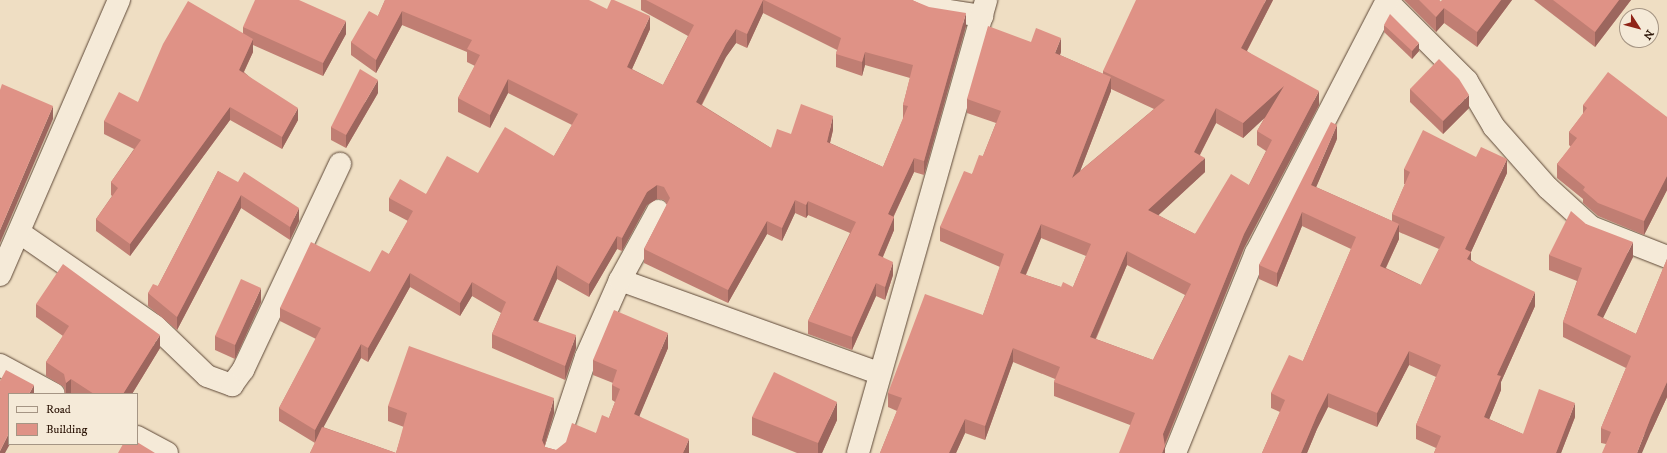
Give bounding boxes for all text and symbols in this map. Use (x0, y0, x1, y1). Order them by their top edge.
north arrow (1619, 8, 1659, 48)
text: N (1640, 27, 1656, 42)
legend (8, 393, 138, 445)
text: Road (46, 402, 71, 417)
text: Building (46, 422, 87, 437)

